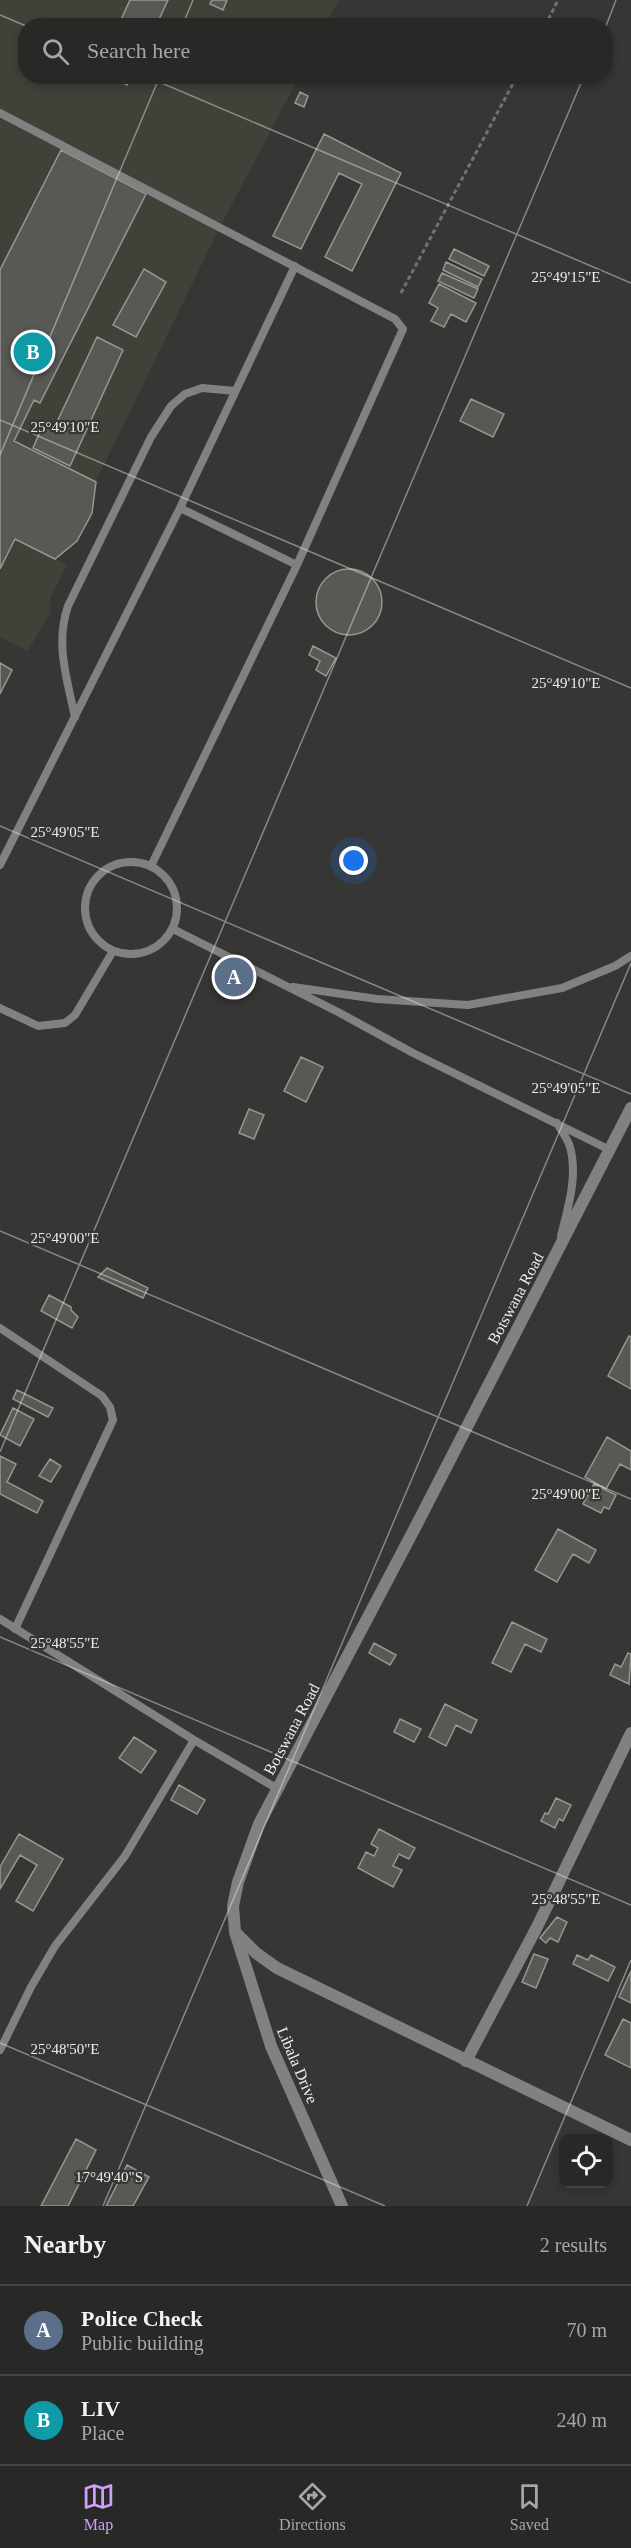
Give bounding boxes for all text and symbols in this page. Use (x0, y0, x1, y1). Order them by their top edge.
search box (18, 18, 613, 84)
icon: search (39, 35, 72, 68)
text: Search here (87, 38, 190, 63)
text: 25°49'15"E (532, 269, 601, 285)
pin: B (14, 330, 52, 374)
text: 25°49'10"E (31, 419, 100, 435)
text: 25°49'10"E (532, 675, 601, 691)
text: 25°49'05"E (31, 824, 100, 840)
your location (339, 846, 368, 875)
pin: A (214, 954, 254, 1000)
text: 25°49'05"E (532, 1080, 601, 1096)
text: 25°49'00"E (31, 1230, 100, 1246)
street label: Botswana Road (484, 1250, 547, 1347)
text: 25°49'00"E (532, 1486, 601, 1502)
text: 25°48'55"E (31, 1635, 100, 1651)
street label: Botswana Road (260, 1681, 323, 1778)
text: 25°48'55"E (532, 1891, 601, 1907)
street label: Libala Drive (274, 2024, 321, 2106)
text: 25°48'50"E (31, 2041, 100, 2057)
map controls (559, 2134, 613, 2188)
button: locate (559, 2134, 613, 2188)
text: 17°49'40"S (75, 2169, 143, 2185)
text: Nearby (24, 2230, 106, 2259)
text: 2 results (540, 2234, 607, 2256)
text: Police Check (81, 2306, 203, 2331)
text: A (36, 2319, 51, 2341)
text: 70 m (566, 2319, 607, 2341)
text: Public building (81, 2332, 204, 2354)
text: LIV (81, 2396, 120, 2421)
text: B (37, 2409, 50, 2431)
text: 240 m (556, 2409, 607, 2431)
text: Place (81, 2422, 124, 2444)
tab: Map (82, 2480, 115, 2534)
tab: Directions (279, 2480, 346, 2534)
tab: Saved (510, 2480, 549, 2534)

